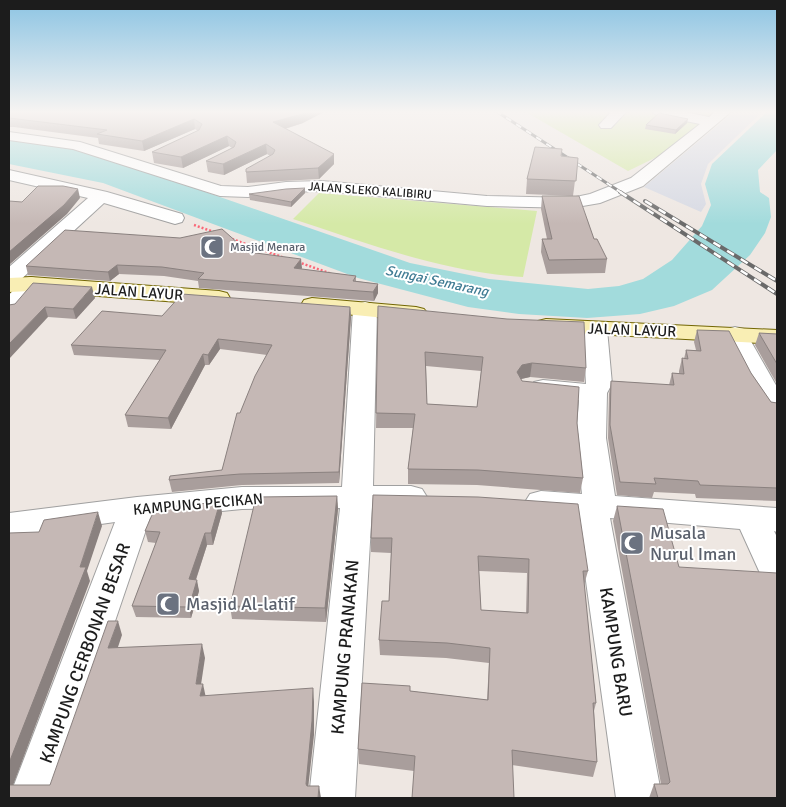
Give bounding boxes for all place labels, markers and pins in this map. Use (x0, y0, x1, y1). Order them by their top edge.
mosque icon: Masjid Menara (199, 234, 225, 260)
place label: Masjid Menara (230, 240, 305, 255)
place label: Musala Nurul Iman (650, 522, 736, 565)
mosque icon: Musala Nurul Iman (619, 530, 645, 556)
mosque icon: Masjid Al-latif (155, 591, 181, 617)
place label: Masjid Al-latif (186, 593, 296, 615)

